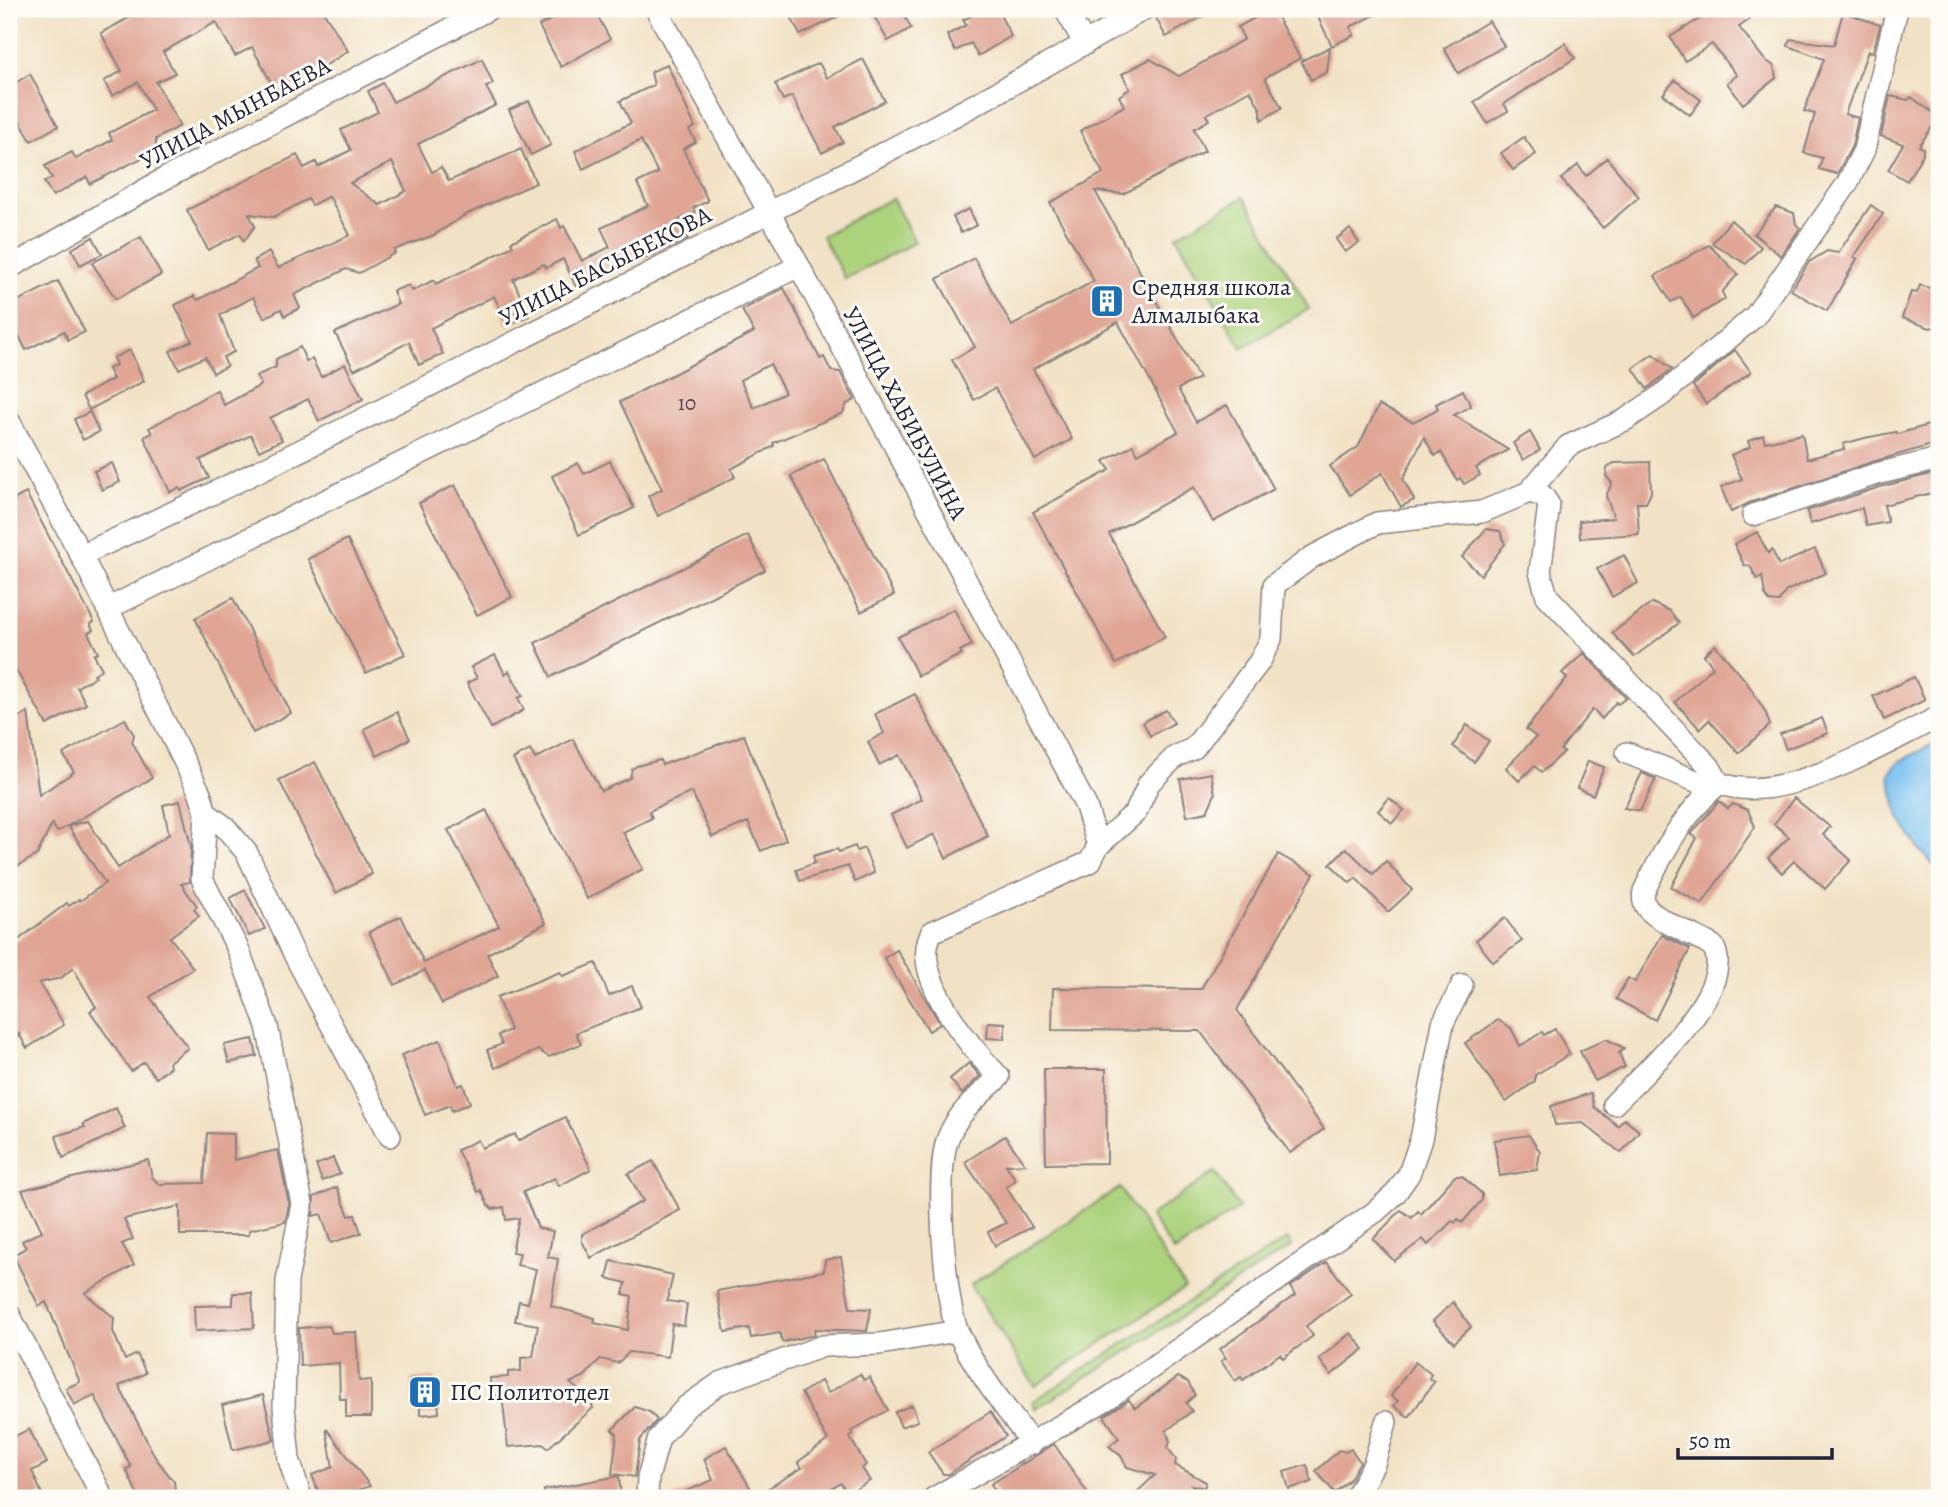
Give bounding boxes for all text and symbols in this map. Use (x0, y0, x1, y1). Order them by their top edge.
street label: УЛИЦА МЫНБАЕВА (134, 49, 337, 177)
street label: УЛИЦА БАСЫБЕКОВА (493, 198, 717, 333)
place label: Средняя школа Алмалыбака (1131, 271, 1291, 331)
building icon: Средняя школа Алмалыбака (1088, 282, 1126, 320)
street label: УЛИЦА ХАБИБУЛИНА (835, 301, 975, 526)
house number: 10 (678, 389, 696, 417)
building icon: ПС Политотдел (406, 1373, 444, 1411)
place label: ПС Политотдел (450, 1376, 610, 1408)
scale bar (1678, 1416, 1832, 1460)
text: 50 m (1689, 1427, 1731, 1455)

